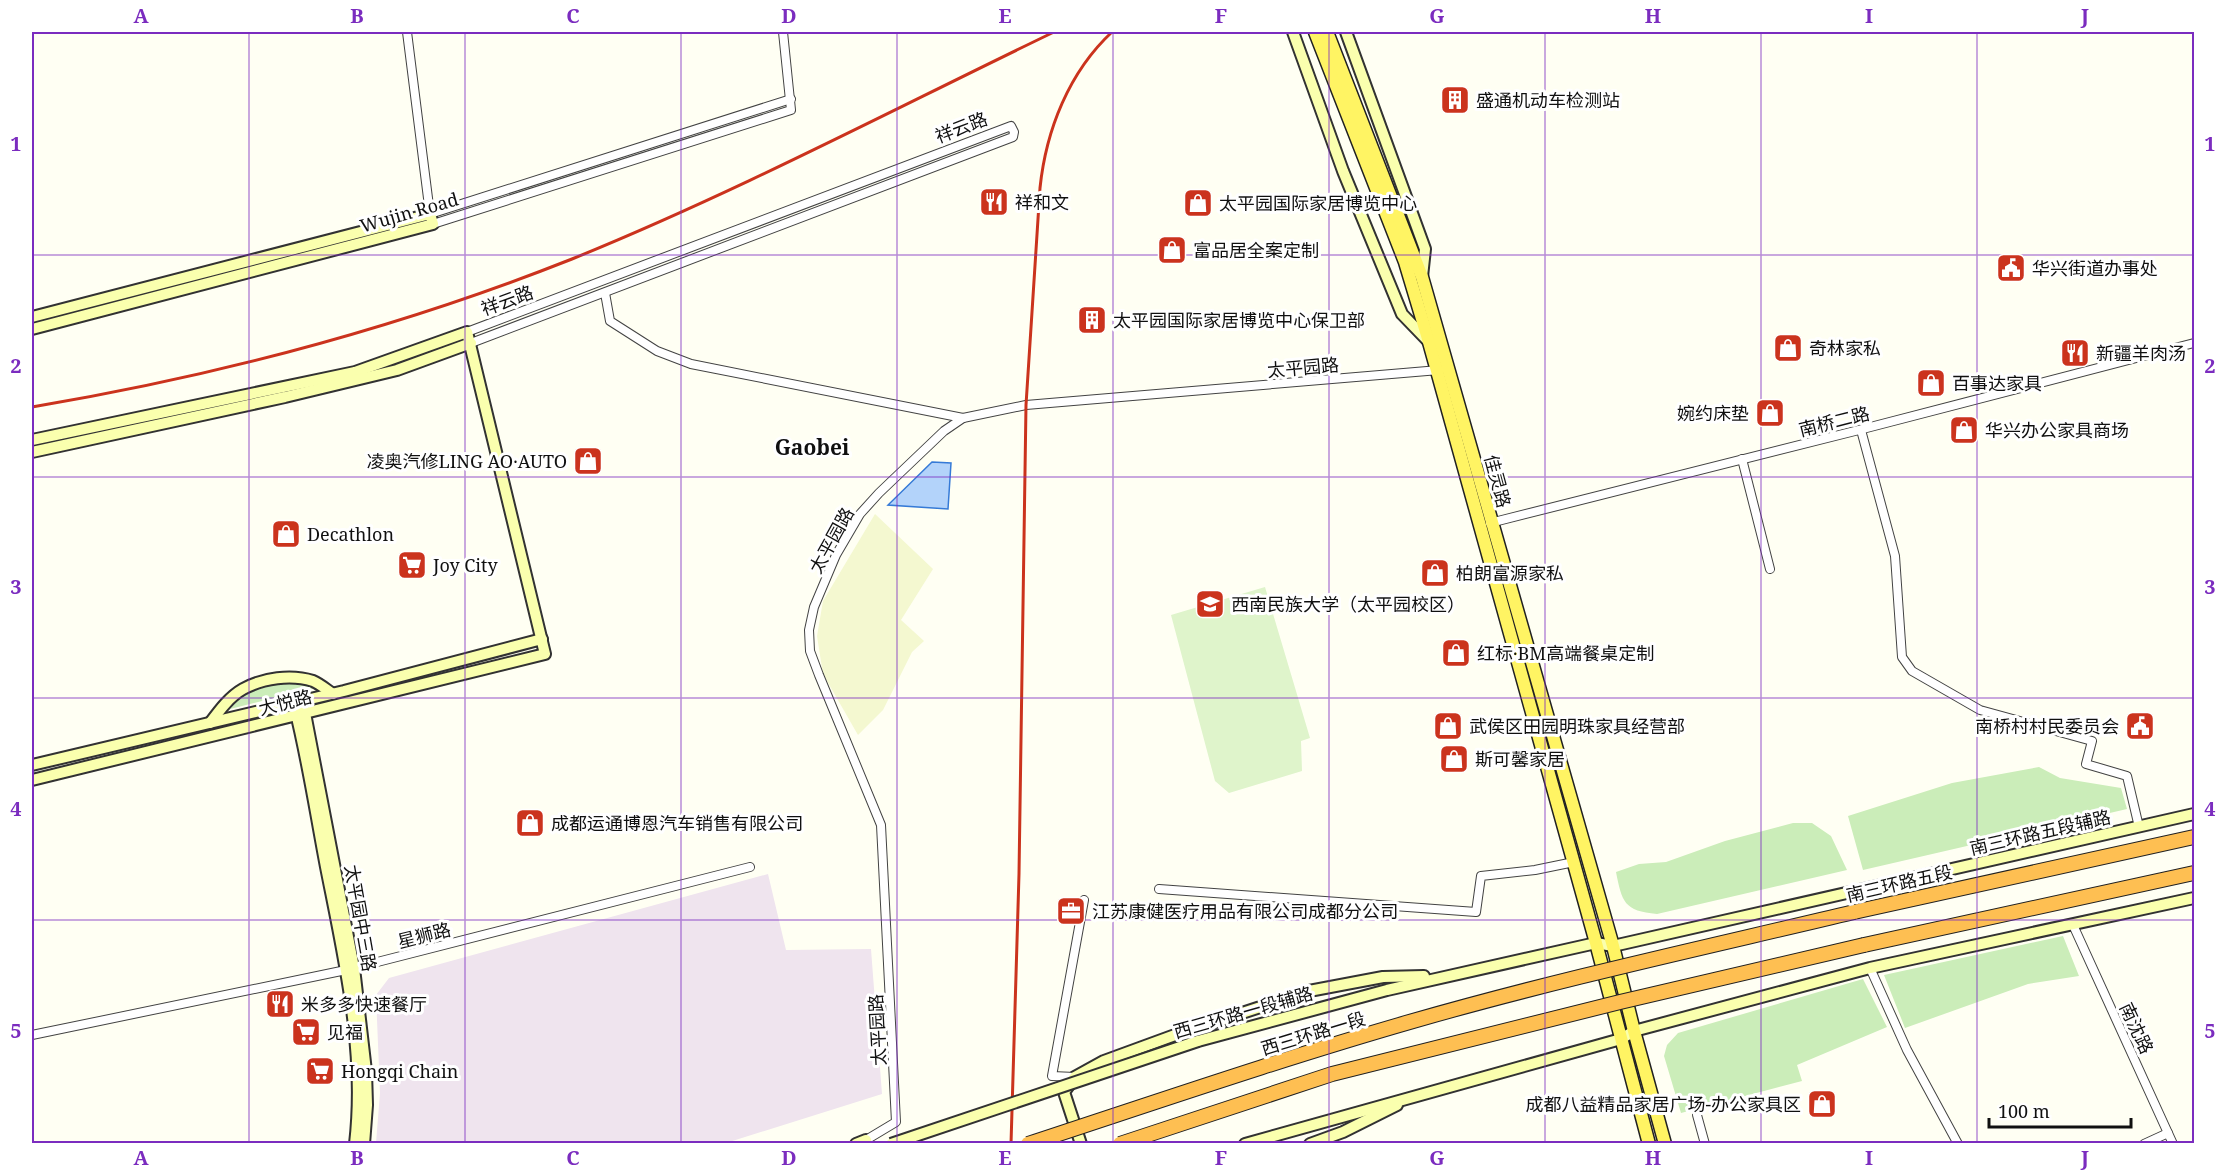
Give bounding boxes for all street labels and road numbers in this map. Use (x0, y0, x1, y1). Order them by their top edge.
street label: 祥云路 (931, 106, 991, 148)
street label: Wujin Road (357, 187, 461, 237)
street label: 祥云路 (478, 279, 536, 321)
street label: 太平园路 (1266, 352, 1340, 382)
street label: 南桥二路 (1796, 401, 1872, 441)
street label: 佳灵路 (1479, 452, 1517, 510)
street label: 太平园路 (803, 503, 859, 577)
street label: 大悦路 (256, 684, 314, 720)
street label: 南三环路五段辅路 (1967, 804, 2113, 860)
street label: 南三环路五段 (1844, 859, 1954, 907)
street label: 太平园中三路 (340, 863, 382, 973)
street label: 星狮路 (395, 917, 453, 953)
street label: 西三环路一段辅路 (1171, 982, 1315, 1042)
street label: 太平园路 (863, 993, 891, 1067)
street label: 南沈路 (2115, 998, 2159, 1058)
street label: 西三环路一段 (1258, 1007, 1368, 1059)

